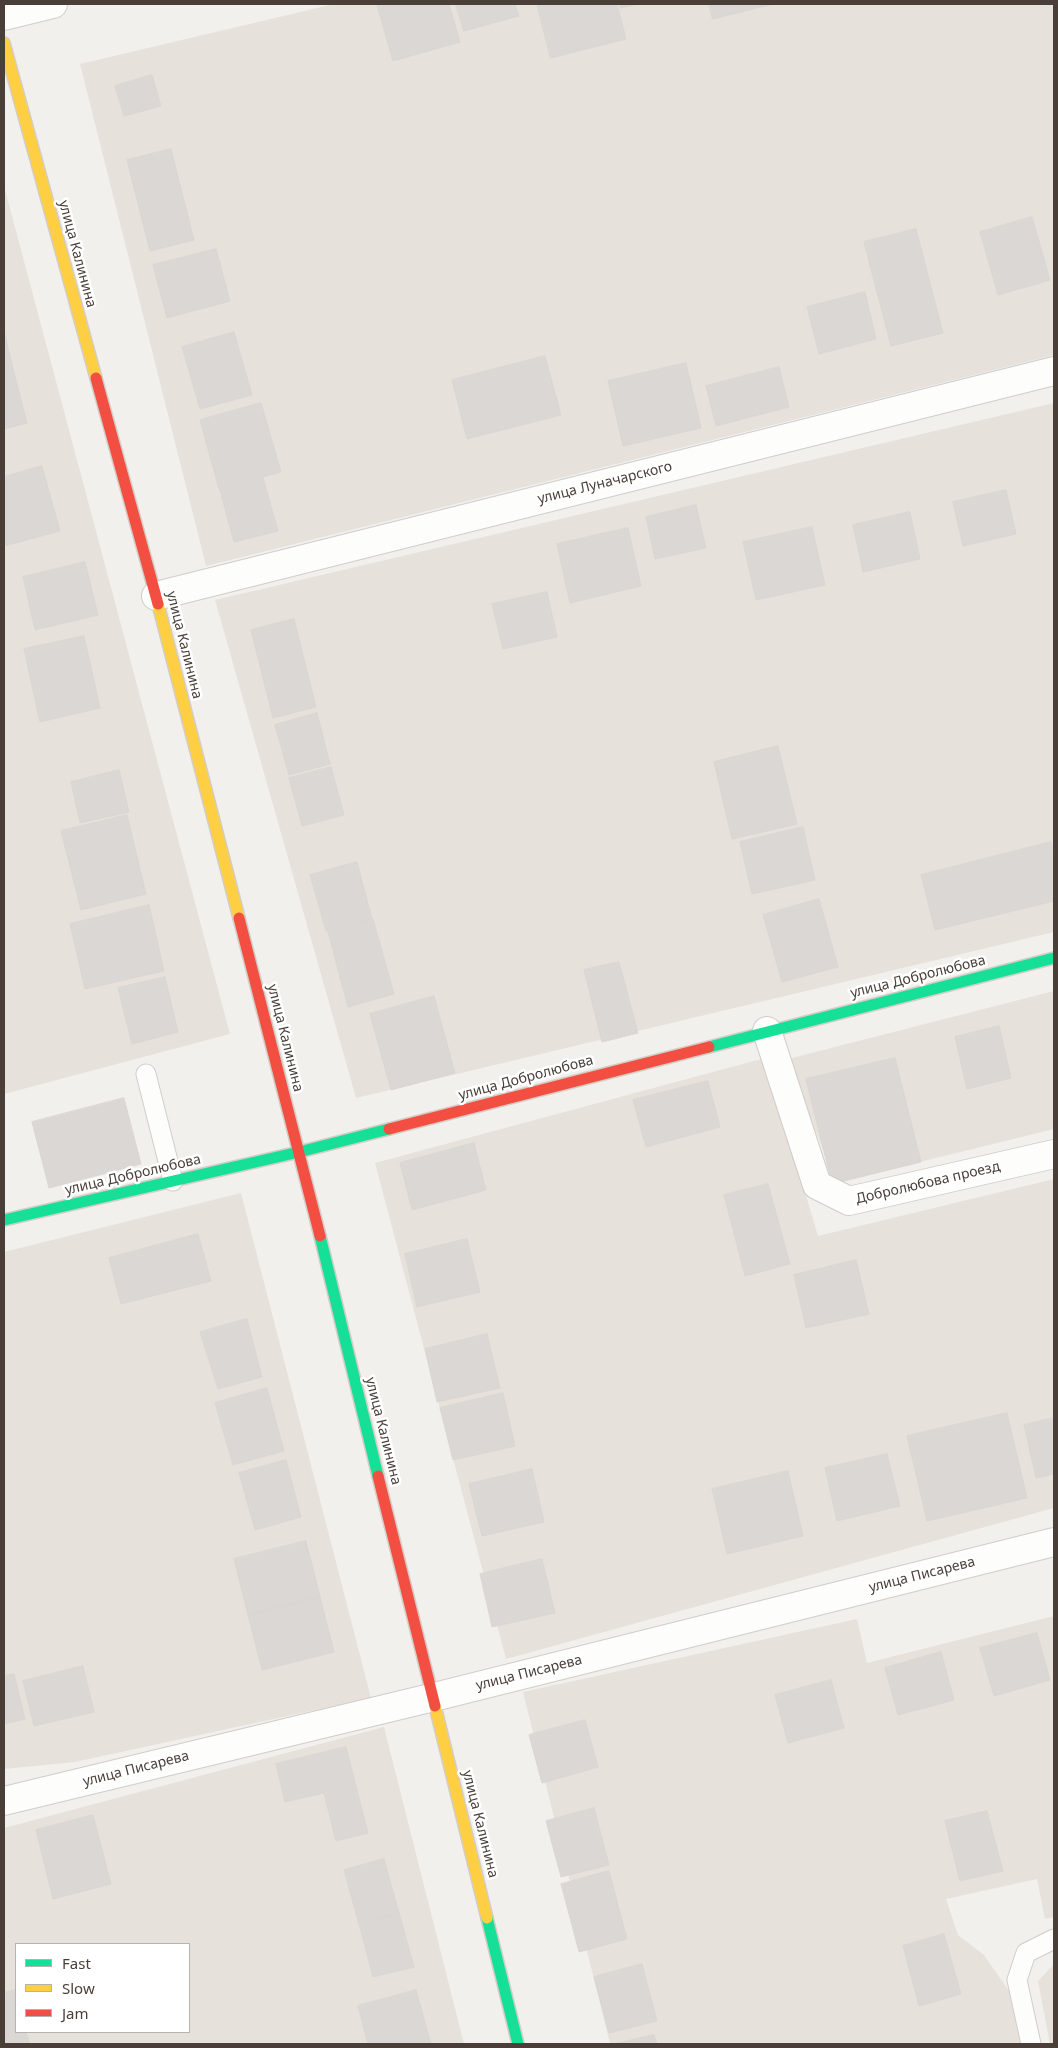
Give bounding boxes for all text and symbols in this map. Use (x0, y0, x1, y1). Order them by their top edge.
street label: улица Калинина (55, 199, 99, 309)
street label: улица Луначарского (536, 458, 674, 508)
street label: улица Калинина (163, 589, 205, 701)
street label: улица Добролюбова (849, 952, 987, 1002)
street label: улица Калинина (264, 982, 306, 1094)
street label: улица Добролюбова (457, 1052, 595, 1104)
street label: улица Добролюбова (63, 1151, 203, 1199)
street label: Добролюбова проезд (854, 1158, 1002, 1208)
street label: улица Калинина (362, 1375, 404, 1487)
street label: улица Писарева (867, 1554, 977, 1596)
street label: улица Писарева (474, 1652, 584, 1694)
street label: улица Писарева (81, 1748, 191, 1790)
street label: улица Калинина (459, 1768, 501, 1880)
legend (15, 1943, 190, 2033)
text: Fast (62, 1953, 91, 1973)
text: Slow (62, 1978, 95, 1998)
text: Jam (62, 2003, 89, 2023)

